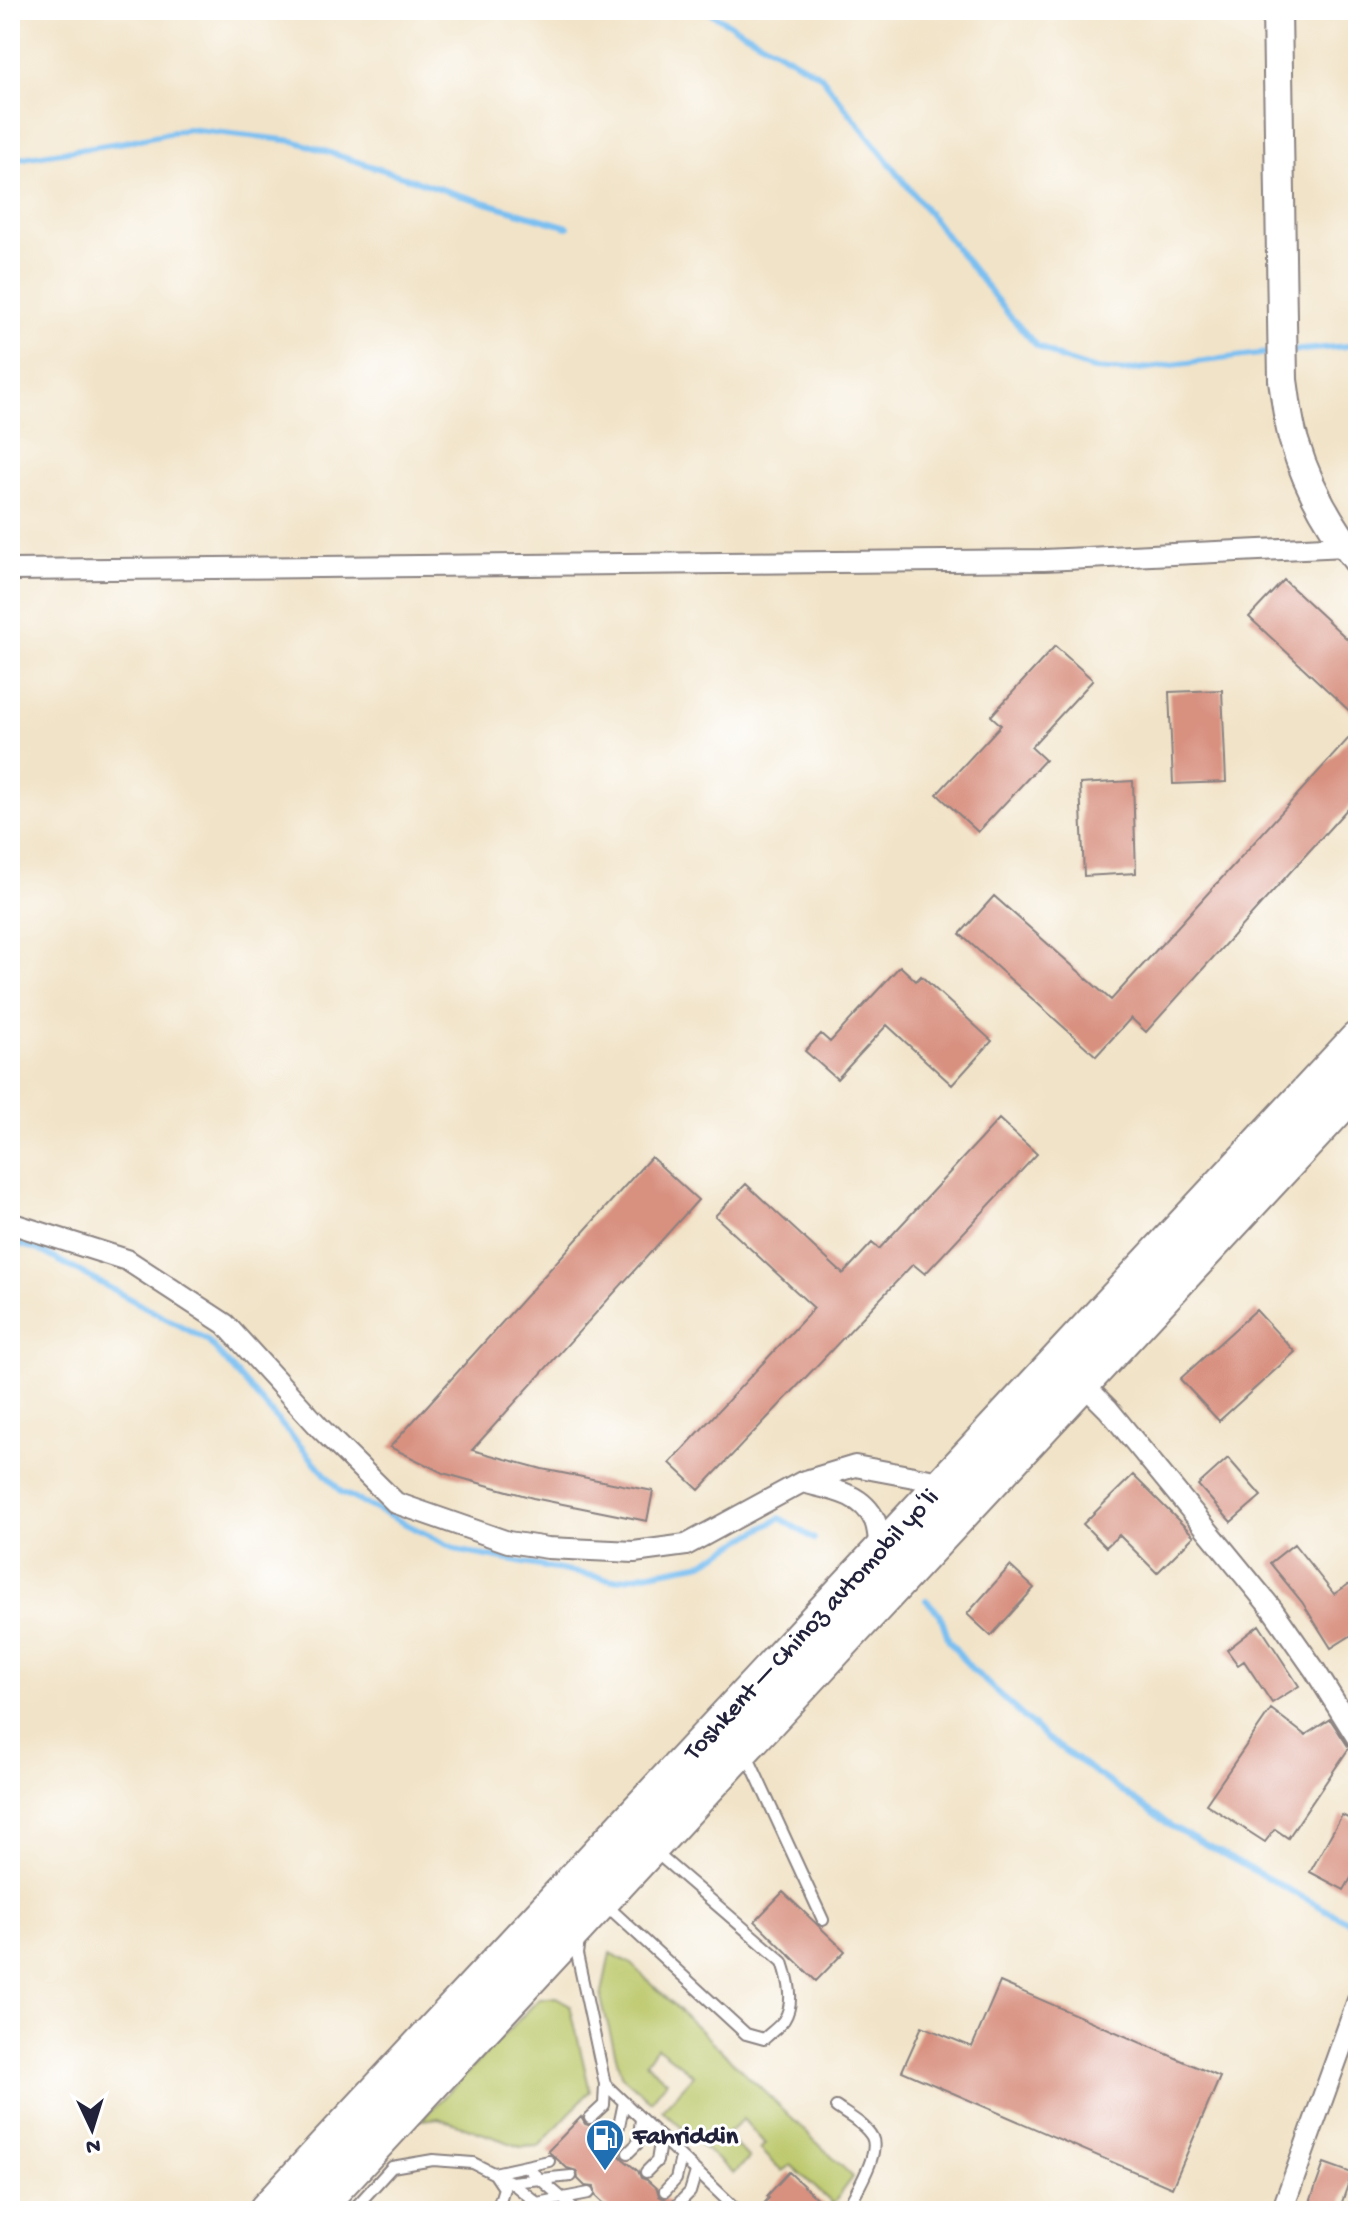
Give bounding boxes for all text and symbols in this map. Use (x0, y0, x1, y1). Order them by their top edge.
street label: Toshkent — Chinoz avtomobil yoʻli (677, 1484, 947, 1770)
north arrow (52, 2089, 132, 2169)
fuel station icon: Fahriddin (584, 2117, 626, 2172)
place label: Fahriddin (632, 2123, 739, 2154)
text: N (85, 2131, 101, 2158)

